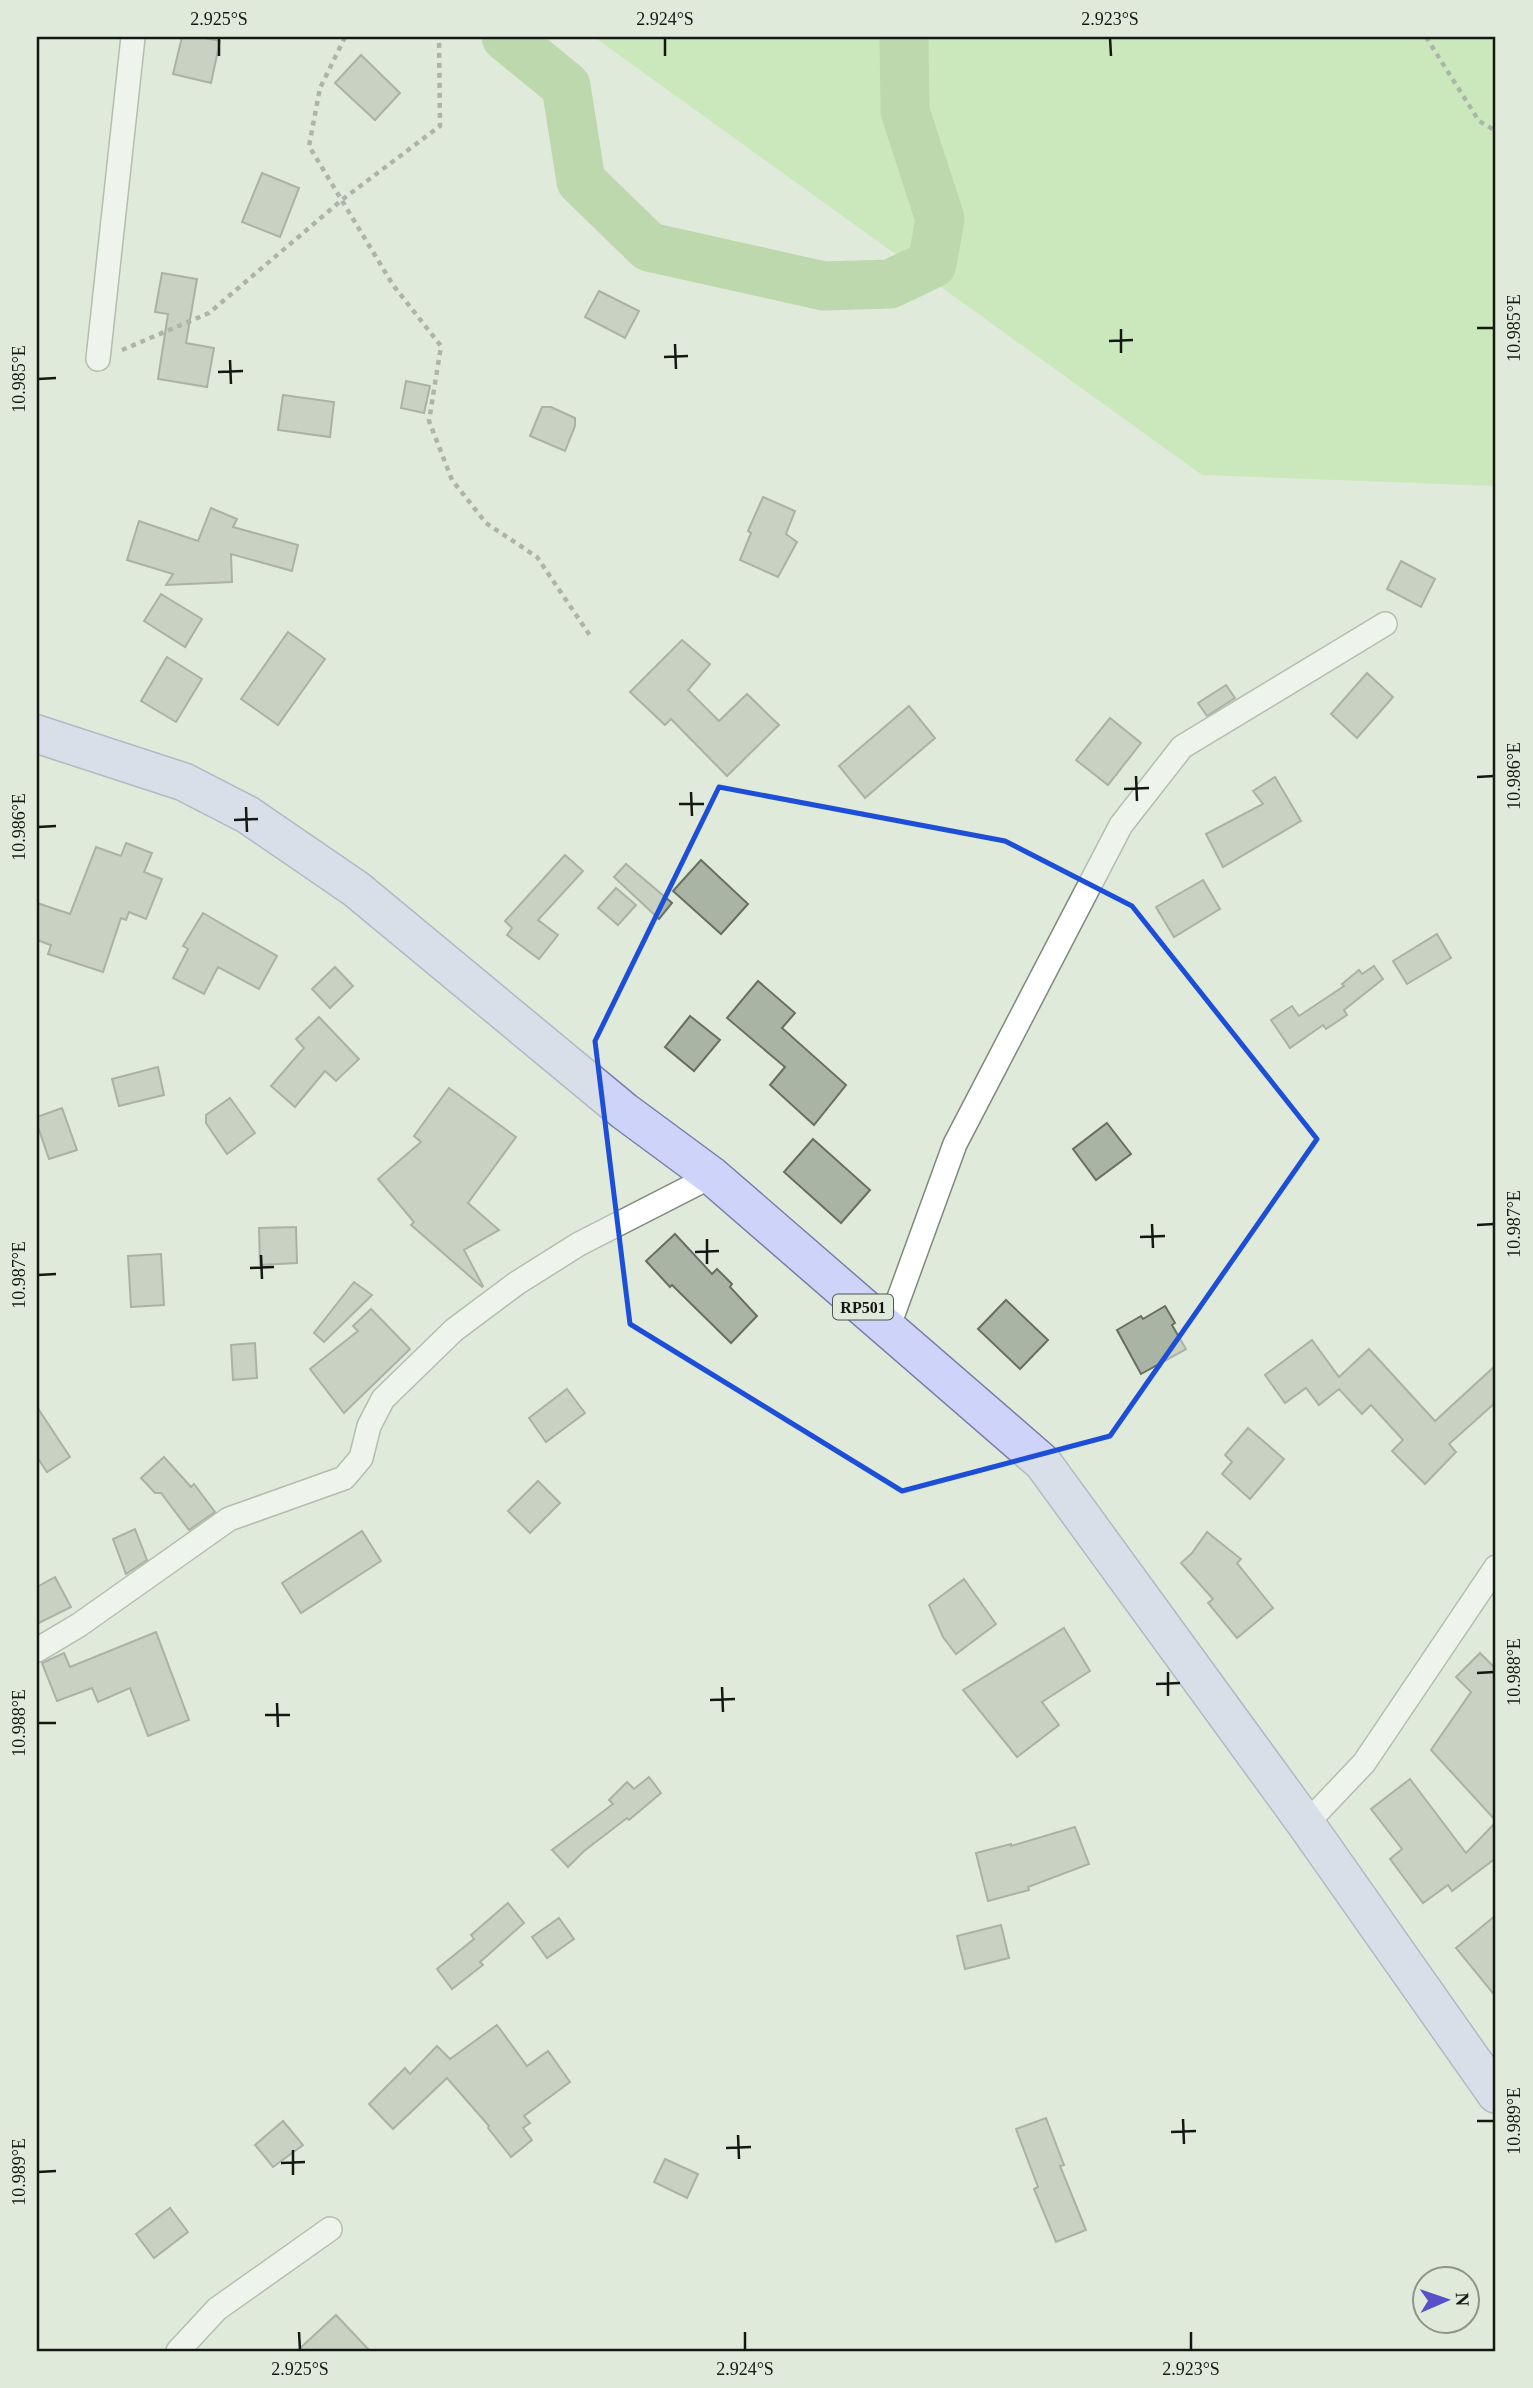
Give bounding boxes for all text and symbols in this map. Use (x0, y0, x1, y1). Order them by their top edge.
text: 2.925°S (190, 9, 248, 29)
text: 2.924°S (636, 9, 694, 29)
text: 2.923°S (1081, 9, 1139, 29)
text: 10.985°E (1504, 294, 1524, 362)
text: 10.985°E (9, 345, 29, 413)
text: 10.986°E (1504, 742, 1524, 810)
text: 10.986°E (9, 793, 29, 861)
text: 10.987°E (1504, 1190, 1524, 1258)
text: 10.987°E (9, 1241, 29, 1309)
road number: RP501 (833, 1294, 893, 1320)
text: 10.988°E (1504, 1638, 1524, 1706)
text: 10.988°E (9, 1689, 29, 1757)
text: 10.989°E (1504, 2087, 1524, 2155)
text: 10.989°E (9, 2138, 29, 2206)
north arrow (1410, 2266, 1480, 2336)
text: N (1452, 2292, 1473, 2307)
text: 2.925°S (271, 2359, 329, 2379)
text: 2.924°S (716, 2359, 774, 2379)
text: 2.923°S (1162, 2359, 1220, 2379)

